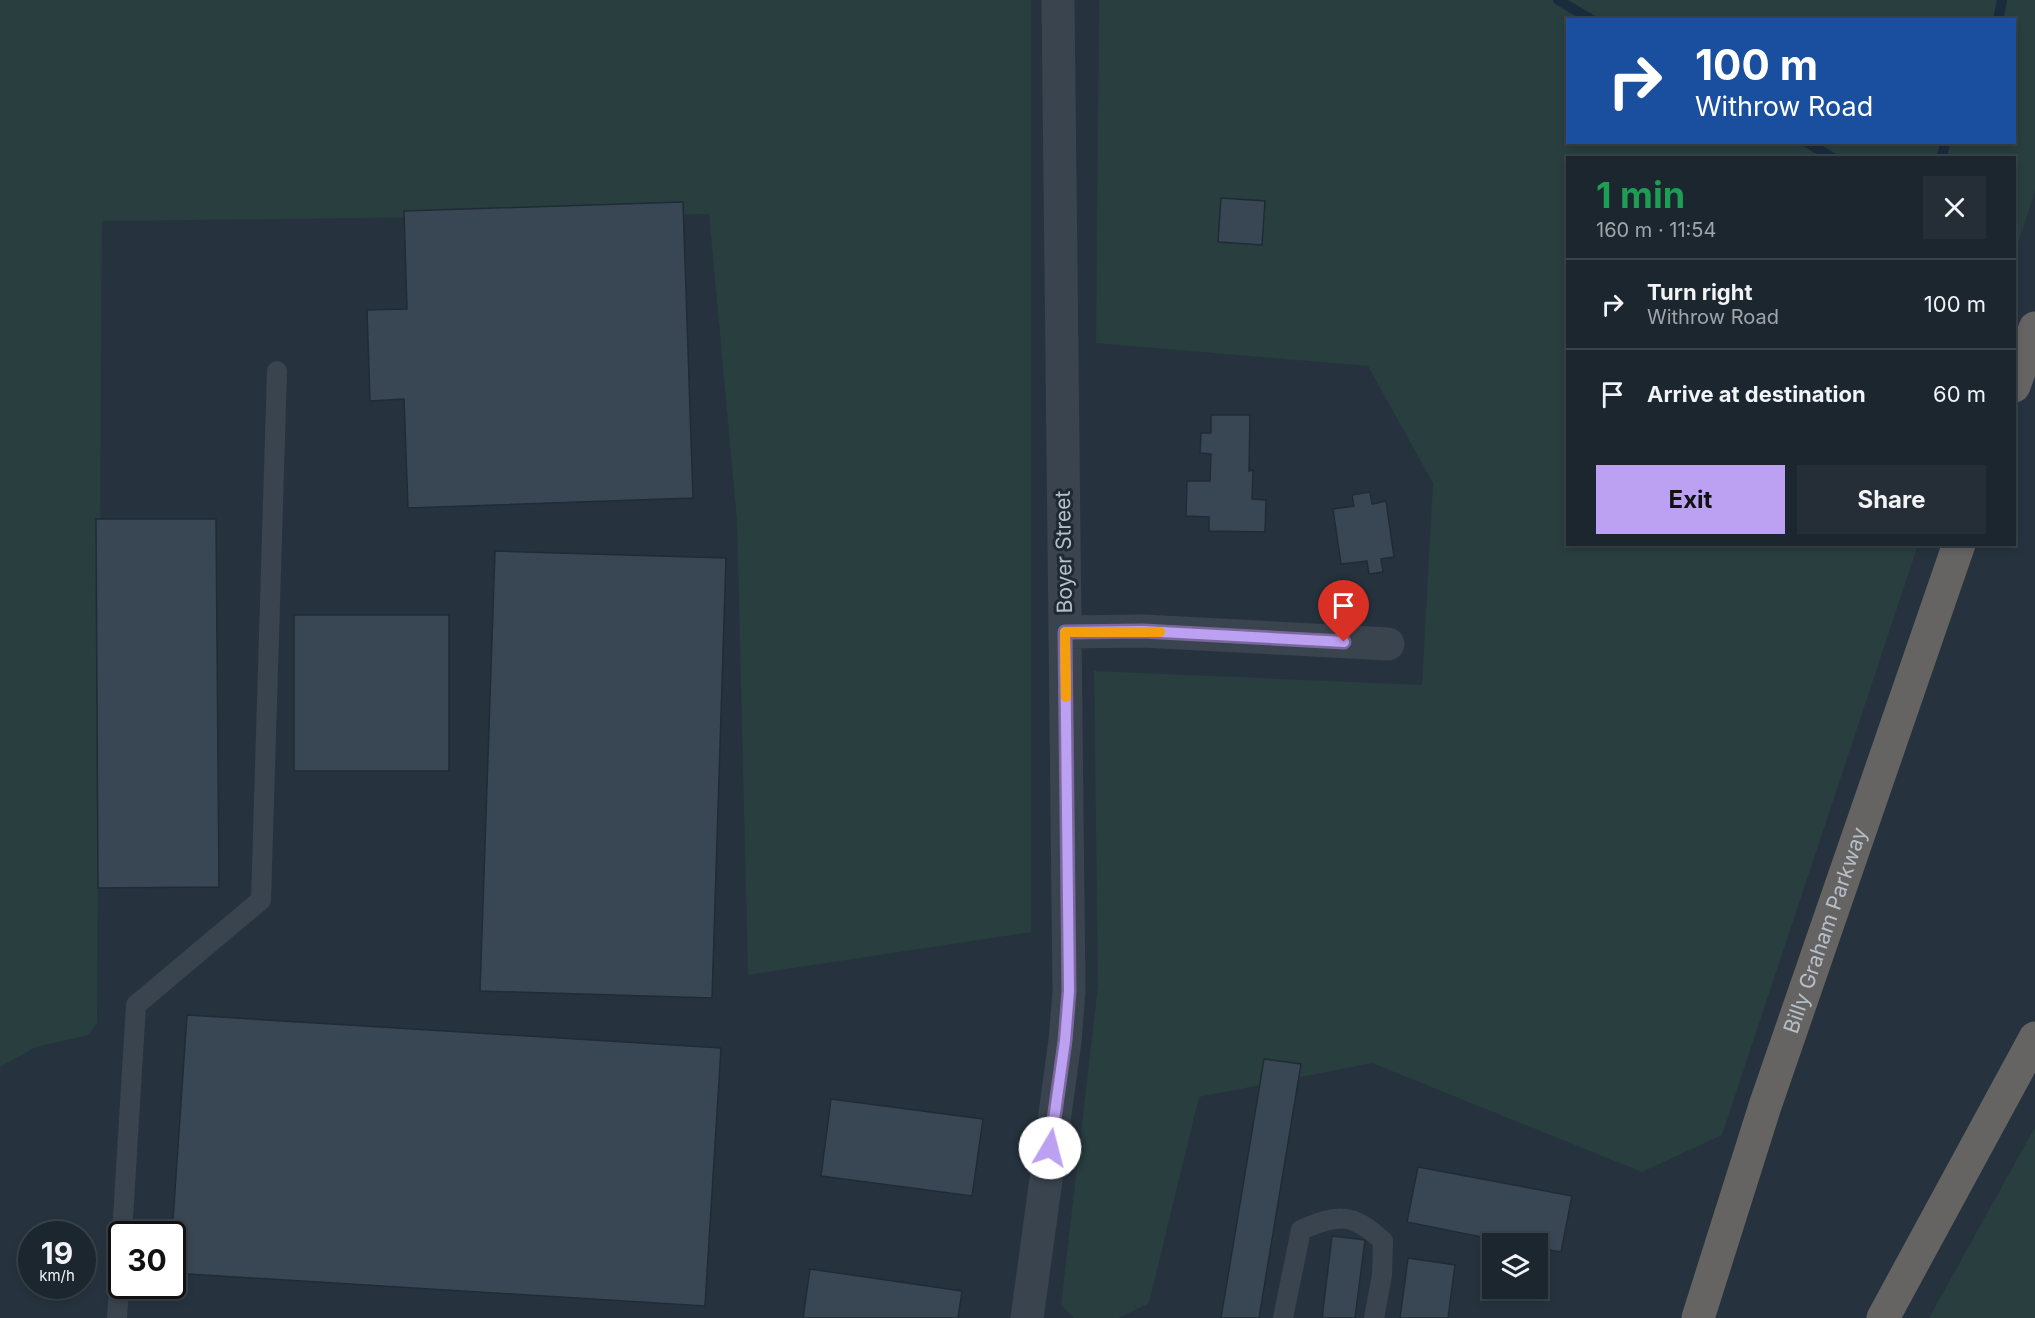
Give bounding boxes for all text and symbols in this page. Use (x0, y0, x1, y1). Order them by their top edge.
text: 100 m (1695, 39, 1818, 90)
icon: right (1596, 42, 1674, 120)
text: Withrow Road (1695, 90, 1873, 123)
text: 1 min (1596, 173, 1685, 217)
button: close (1923, 176, 1986, 239)
text: 160 m · 11:54 (1596, 218, 1716, 242)
text: Turn right (1647, 279, 1753, 305)
icon: right (1596, 288, 1629, 321)
text: 100 m (1924, 291, 1986, 317)
text: Withrow Road (1647, 305, 1779, 329)
icon: arrive (1596, 378, 1629, 411)
text: Arrive at destination (1647, 381, 1866, 407)
text: 60 m (1933, 381, 1986, 407)
button: Exit (1596, 465, 1785, 534)
button: Share (1797, 465, 1986, 534)
street label: Boyer Street (1050, 490, 1077, 614)
pin (1318, 580, 1369, 642)
icon: arrive (1327, 589, 1360, 622)
street label: Billy Graham Parkway (1778, 824, 1872, 1037)
position arrow (1018, 1116, 1082, 1180)
speed limit sign: 30 (108, 1221, 186, 1299)
map controls (1482, 1233, 1548, 1299)
button: layers (1482, 1233, 1548, 1299)
text: 19 (41, 1235, 73, 1271)
text: km/h (39, 1266, 75, 1285)

